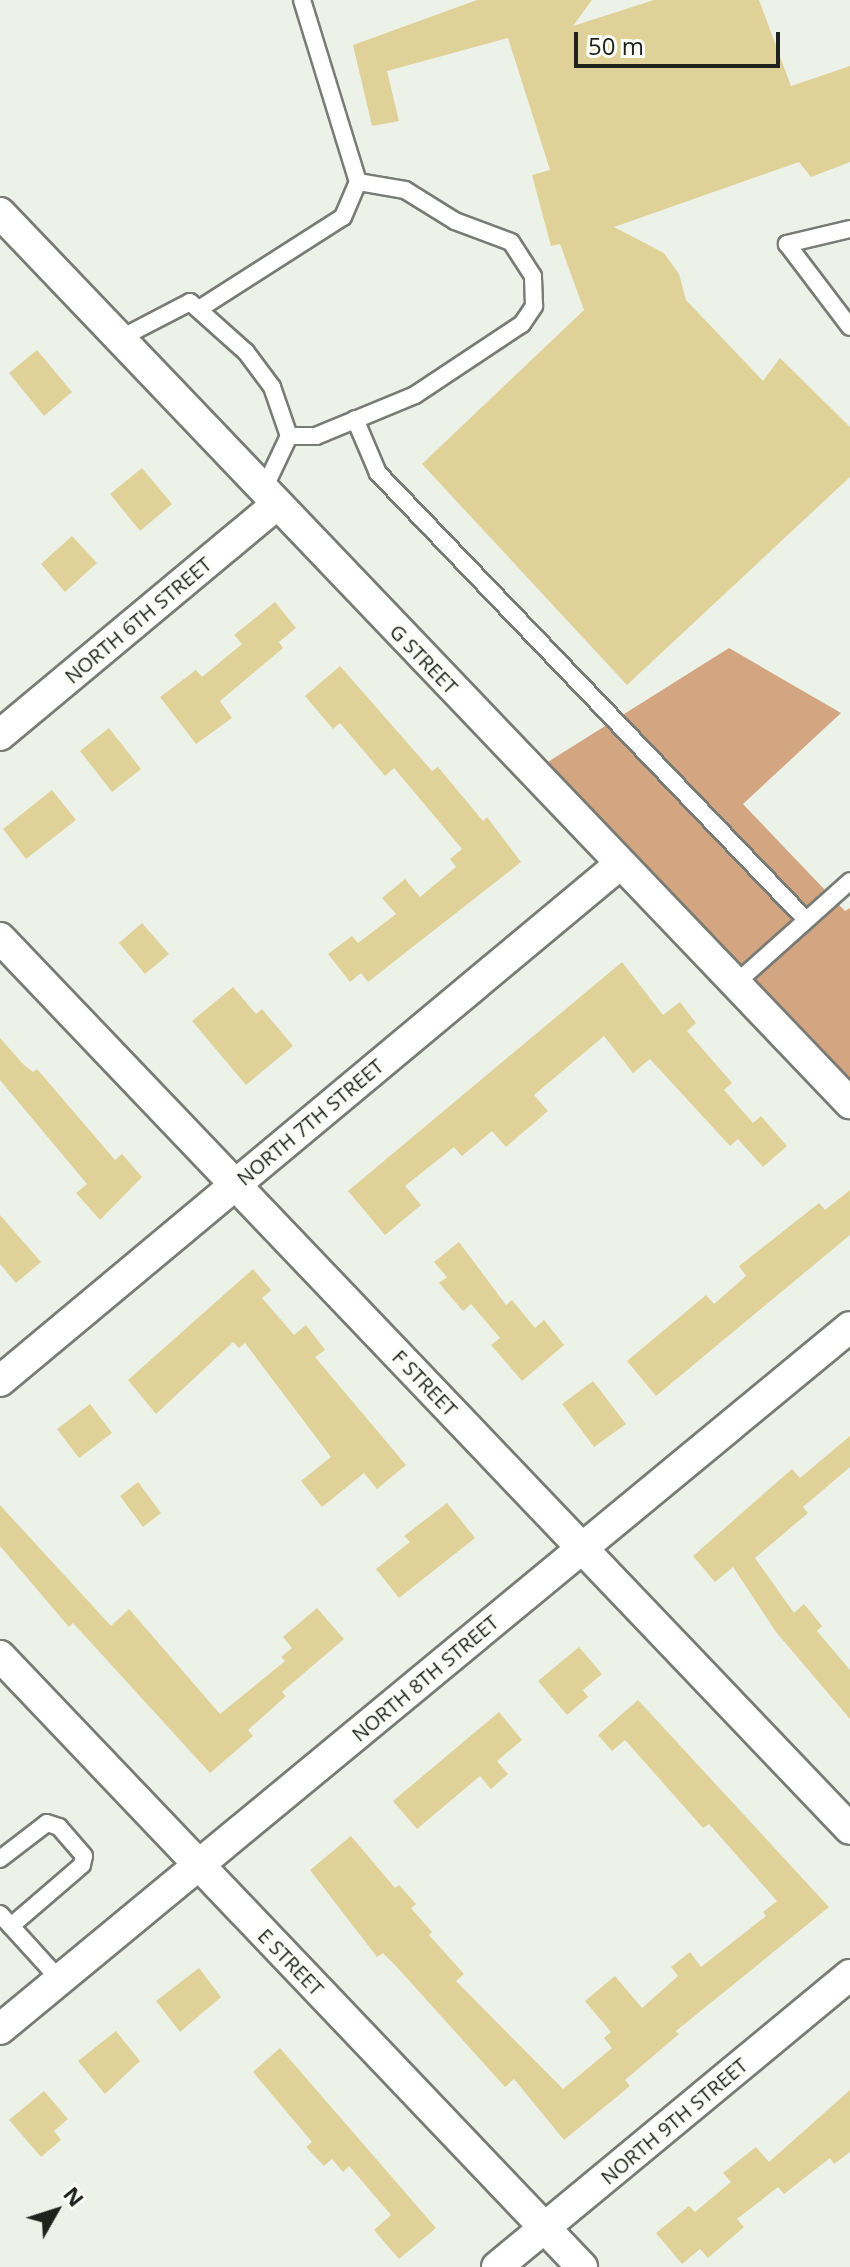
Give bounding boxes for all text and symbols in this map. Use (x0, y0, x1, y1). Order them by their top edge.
scale bar (578, 16, 784, 66)
text: 50 m (588, 29, 644, 62)
street label: NORTH 6TH STREET (60, 552, 216, 688)
street label: G STREET (385, 619, 463, 699)
street label: NORTH 7TH STREET (232, 1054, 388, 1190)
street label: F STREET (388, 1345, 462, 1421)
street label: NORTH 8TH STREET (347, 1610, 503, 1746)
street label: E STREET (253, 1923, 329, 2001)
street label: NORTH 9TH STREET (596, 2053, 752, 2189)
north arrow (16, 2171, 96, 2251)
text: N (57, 2179, 92, 2212)

